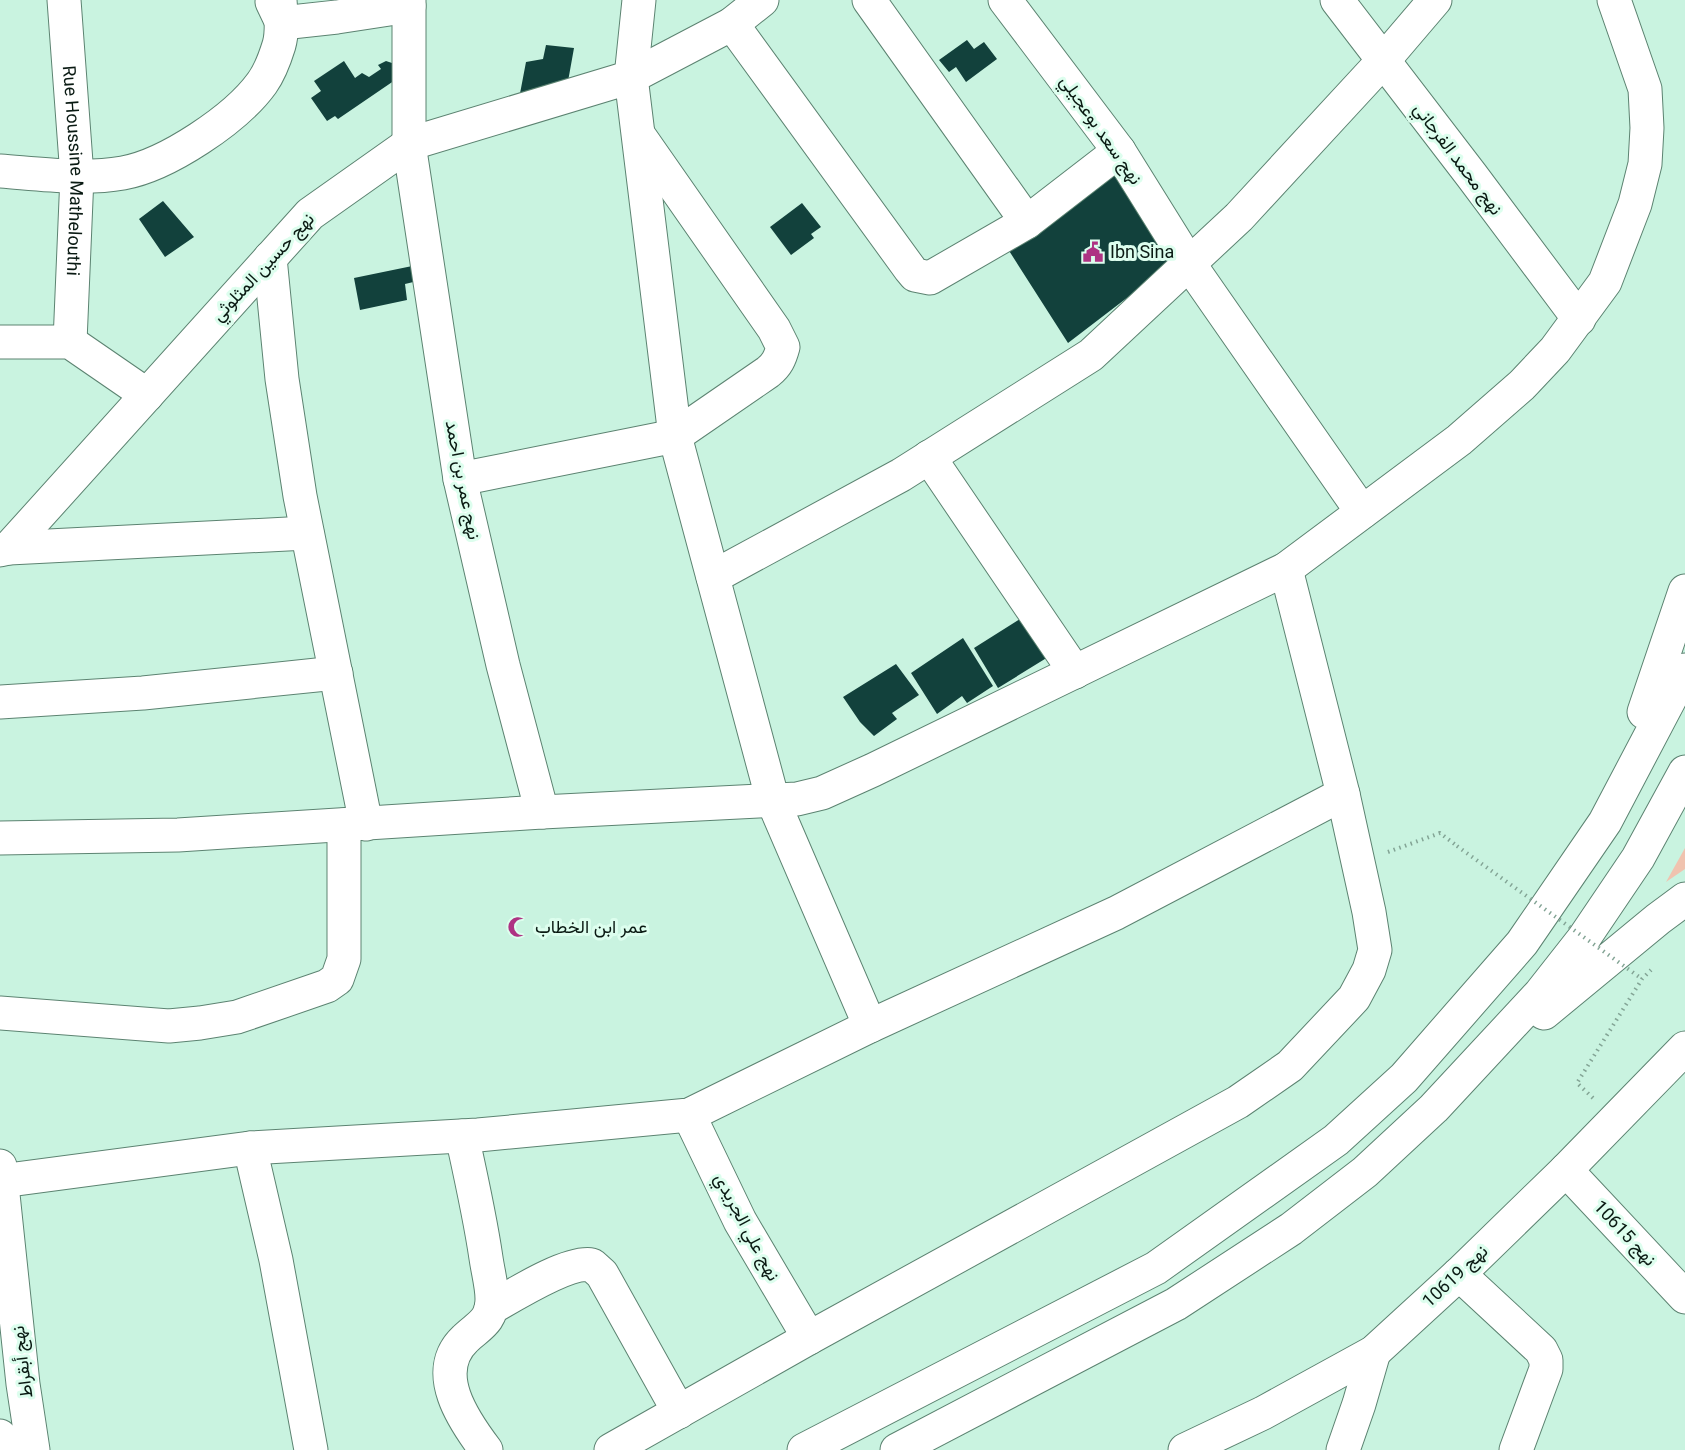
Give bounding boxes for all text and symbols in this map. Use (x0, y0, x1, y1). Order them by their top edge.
street label: Rue Houssine Mathelouthi (59, 65, 88, 276)
street label: نهج سعد بوعجيلي (1052, 71, 1147, 191)
street label: نهج محمد الفرجاني (1406, 99, 1507, 222)
street label: نهج حسين المثلوثي (207, 208, 322, 329)
public building icon: Ibn Sina (1081, 240, 1105, 264)
place label: Ibn Sina (1110, 241, 1174, 262)
street label: نهج عمر بن احمد (440, 419, 485, 542)
mosque icon: عمر ابن الخطاب (506, 915, 530, 939)
place label: عمر ابن الخطاب (535, 916, 647, 938)
street label: نهج علي الجريدي (706, 1169, 785, 1286)
street label: نهج 10615 (1588, 1196, 1661, 1271)
street label: نهج 10619 (1418, 1240, 1493, 1313)
street label: نهج أبقراط (7, 1325, 38, 1399)

